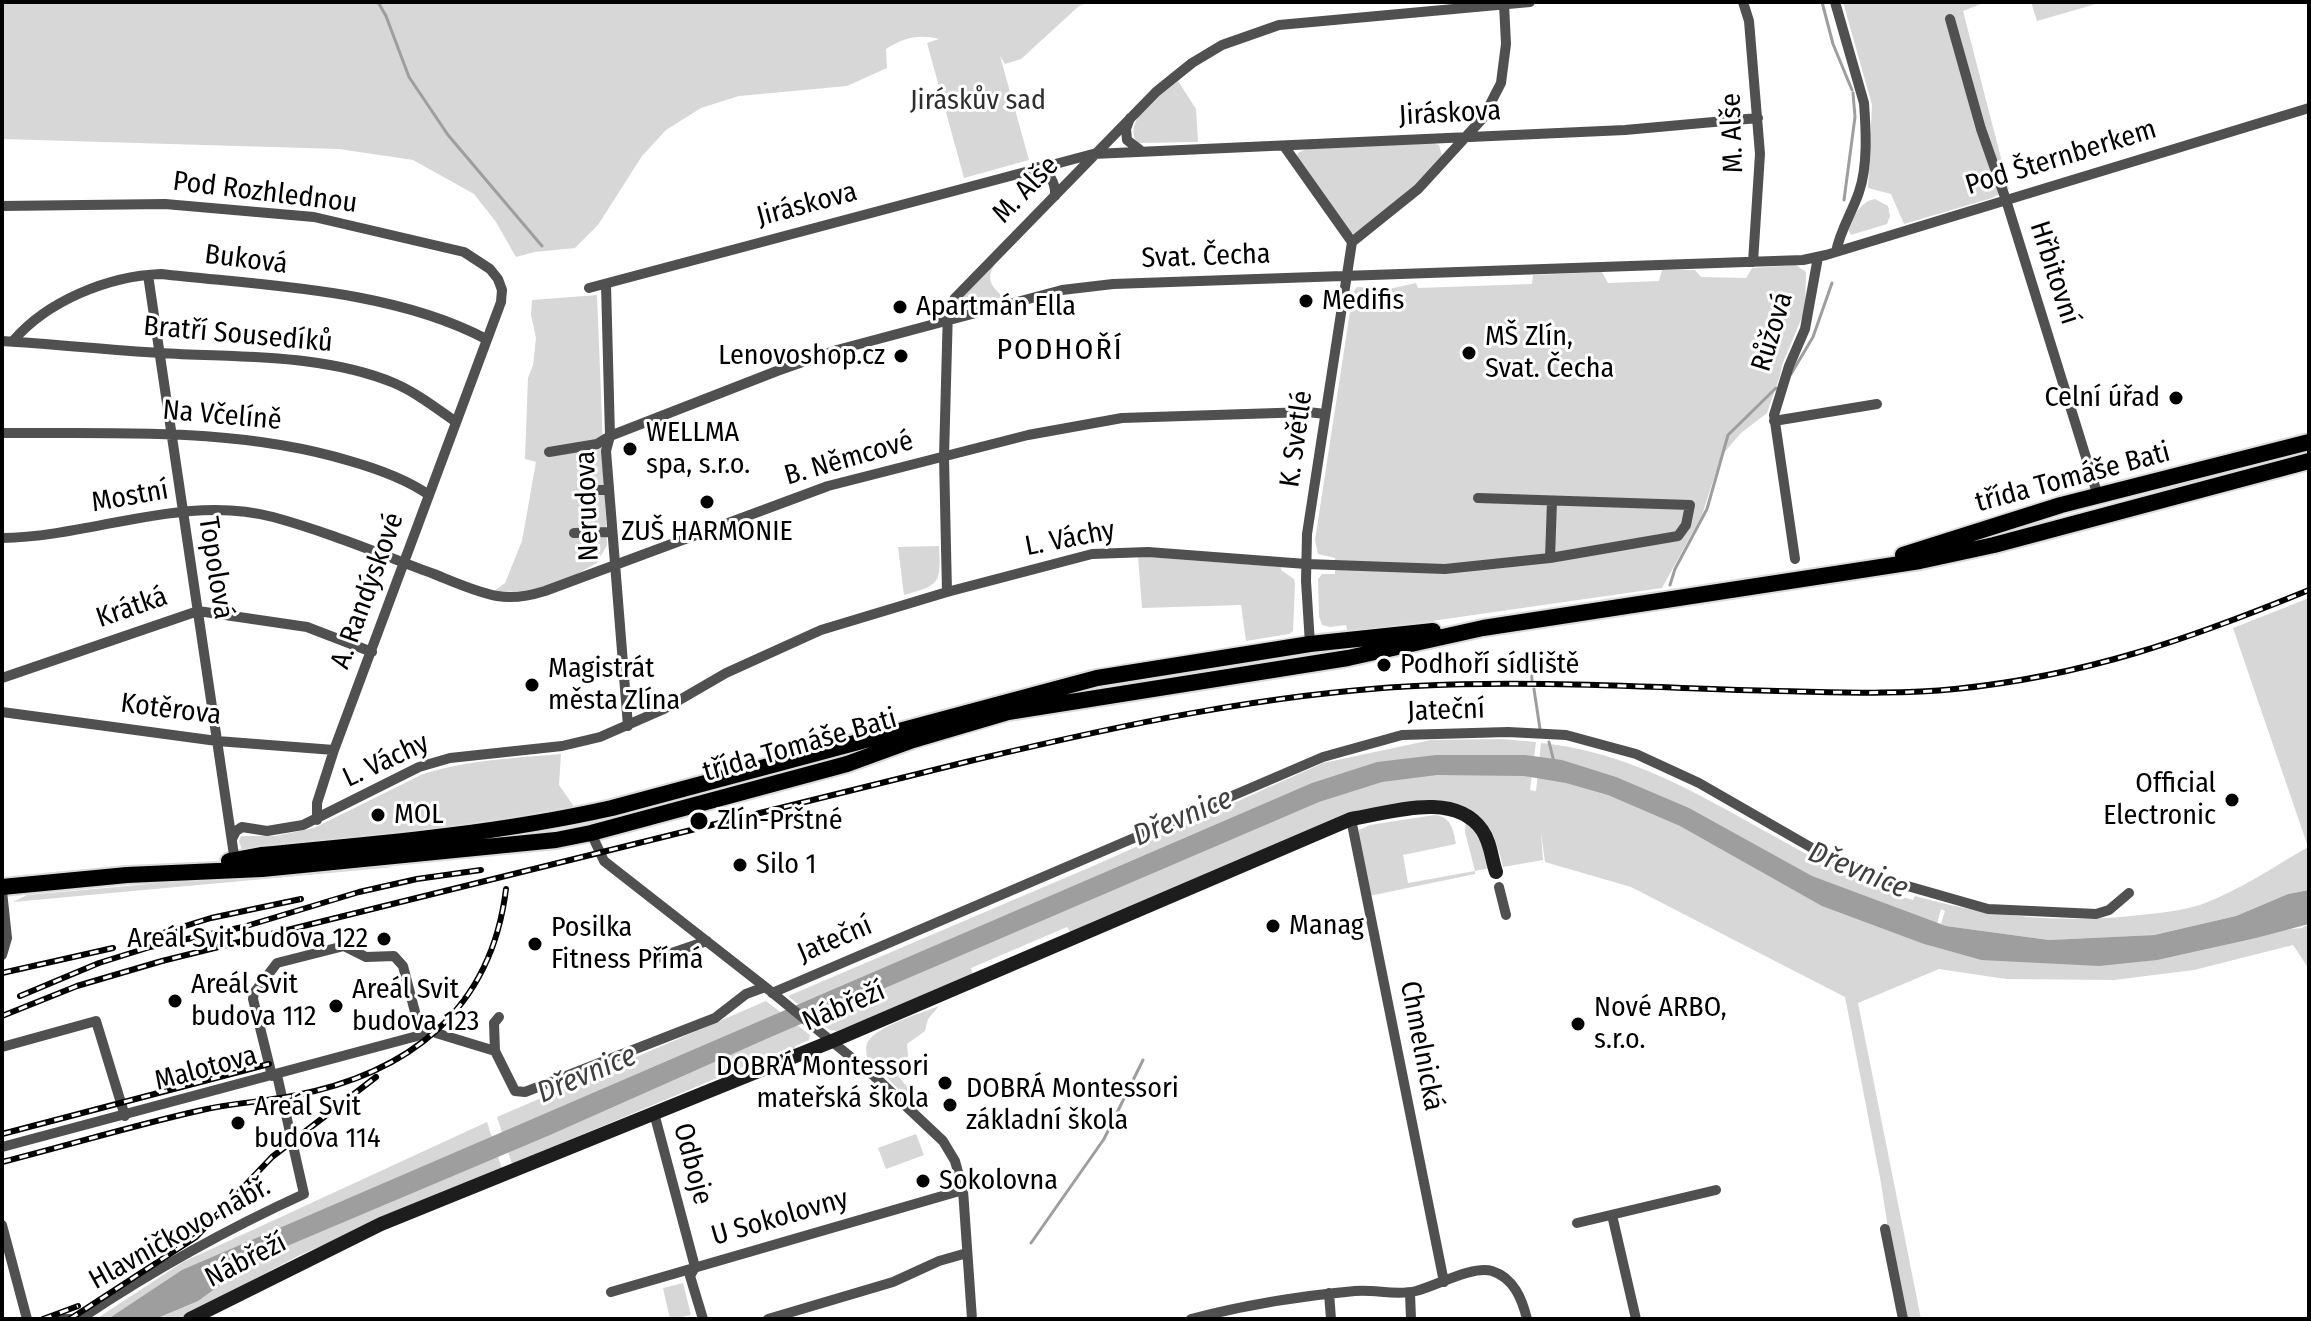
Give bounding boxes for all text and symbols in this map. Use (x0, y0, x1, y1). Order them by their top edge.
park label: Jiráskův sad (910, 84, 1046, 118)
street label: M. Alše (1715, 92, 1751, 174)
street label: Jiráskova (1398, 95, 1502, 133)
street label: Pod Šternberkem (1962, 113, 2160, 203)
street label: M. Alše (986, 149, 1066, 231)
street label: Pod Rozhlednou (171, 165, 359, 221)
street label: Jiráskova (753, 176, 861, 234)
street label: Hřbitovní (2022, 217, 2086, 329)
street label: Buková (203, 238, 289, 282)
street label: Svat. Čecha (1141, 238, 1271, 276)
place label: Medifis (1322, 284, 1404, 318)
street label: Růžová (1745, 288, 1801, 376)
place label: Apartmán Ella (916, 290, 1076, 324)
marker: Medifis (1297, 292, 1315, 310)
marker: Apartmán Ella (891, 298, 909, 316)
street label: Bratří Sousedíků (142, 310, 334, 360)
place label: MŠ Zlín, Svat. Čecha (1485, 320, 1614, 386)
district label: PODHOŘÍ (996, 333, 1124, 369)
place label: Lenovoshop.cz (718, 339, 885, 373)
marker: MŠ Zlín, Svat. Čecha (1460, 344, 1478, 362)
marker: Lenovoshop.cz (892, 347, 910, 365)
place label: Celní úřad (2044, 381, 2160, 415)
street label: K. Světlé (1274, 389, 1320, 489)
marker: Celní úřad (2167, 389, 2185, 407)
street label: Na Včelíně (161, 394, 283, 438)
place label: WELLMA spa, s.r.o. (646, 416, 750, 482)
street label: B. Němcové (781, 425, 917, 493)
street label: třída Tomáše Bati (1972, 436, 2174, 520)
marker: WELLMA spa, s.r.o. (621, 440, 639, 458)
street label: Nerudova (569, 450, 607, 562)
street label: Mostní (89, 474, 171, 520)
marker: ZUŠ HARMONIE (698, 493, 716, 511)
street label: A. Randýskové (324, 508, 412, 674)
street label: Topolová (190, 514, 240, 622)
street label: L. Váchy (1022, 514, 1118, 564)
place label: ZUŠ HARMONIE (621, 515, 793, 549)
street label: Krátká (92, 580, 172, 636)
place label: Podhoří sídliště (1400, 648, 1579, 682)
place label: Magistrát města Zlína (548, 652, 680, 718)
marker: Podhoří sídliště (1375, 656, 1393, 674)
marker: Magistrát města Zlína (523, 676, 541, 694)
street label: Kotěrova (119, 687, 223, 733)
street label: Jateční (1407, 693, 1485, 729)
street label: třída Tomáše Bati (699, 702, 901, 790)
street label: L. Váchy (338, 727, 434, 795)
place label: Official Electronic (2103, 767, 2216, 833)
water label: Dřevnice (1128, 781, 1238, 855)
marker: Official Electronic (2223, 791, 2241, 809)
place label: MOL (394, 798, 444, 832)
place label: Zlín-Prštné (717, 804, 842, 838)
marker: MOL (369, 806, 387, 824)
marker: Zlín-Prštné (688, 810, 710, 832)
water label: Dřevnice (1803, 835, 1913, 907)
place label: Silo 1 (756, 848, 816, 882)
marker: Silo 1 (731, 856, 749, 874)
street label: Jateční (793, 909, 877, 971)
place label: Manag (1289, 909, 1364, 943)
place label: Posilka Fitness Přímá (551, 911, 704, 977)
marker: Manag (1264, 917, 1282, 935)
place label: Areál Svit budova 122 (127, 922, 368, 956)
marker: Areál Svit budova 122 (375, 930, 393, 948)
marker: Posilka Fitness Přímá (526, 935, 544, 953)
place label: Areál Svit budova 112 (191, 968, 316, 1034)
place label: Areál Svit budova 123 (352, 973, 479, 1039)
street label: Nábřeží (798, 975, 890, 1039)
street label: Chmelnická (1392, 978, 1450, 1114)
place label: Nové ARBO, s.r.o. (1594, 991, 1727, 1057)
marker: Areál Svit budova 112 (166, 992, 184, 1010)
marker: Areál Svit budova 123 (327, 997, 345, 1015)
marker: Nové ARBO, s.r.o. (1569, 1015, 1587, 1033)
water label: Dřevnice (532, 1038, 642, 1112)
street label: Malotova (151, 1039, 261, 1099)
place label: DOBRÁ Montessori mateřská škola (716, 1050, 929, 1116)
place label: DOBRÁ Montessori základní škola (966, 1072, 1179, 1138)
marker: DOBRÁ Montessori mateřská škola (936, 1074, 954, 1092)
place label: Areál Svit budova 114 (254, 1090, 381, 1156)
marker: DOBRÁ Montessori základní škola (941, 1096, 959, 1114)
marker: Areál Svit budova 114 (229, 1114, 247, 1132)
street label: Odboje (665, 1120, 719, 1208)
place label: Sokolovna (939, 1164, 1058, 1198)
street label: Hlavničkovo nábř. (84, 1170, 276, 1298)
marker: Sokolovna (914, 1172, 932, 1190)
street label: U Sokolovny (708, 1182, 852, 1254)
street label: Nábřeží (200, 1226, 292, 1296)

